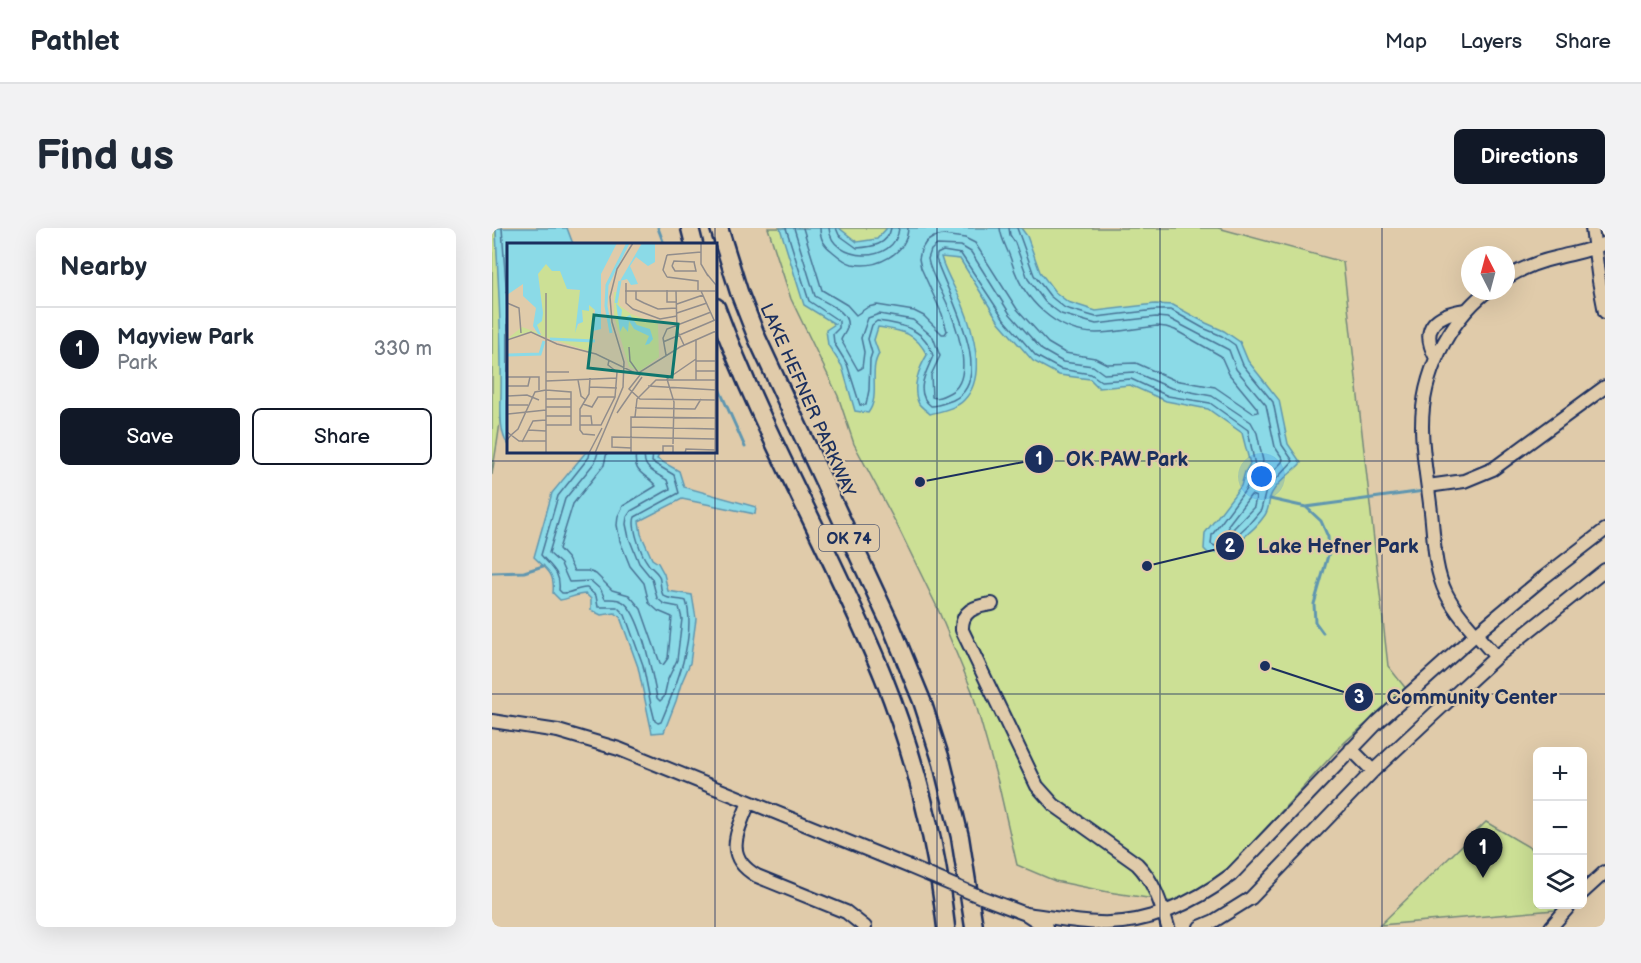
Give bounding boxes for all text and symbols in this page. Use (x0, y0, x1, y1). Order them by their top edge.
text: Pathlet (30, 25, 119, 58)
text: Map (1385, 29, 1427, 54)
text: Layers (1460, 29, 1522, 54)
text: Share (1555, 29, 1611, 54)
button: Directions (1454, 129, 1605, 184)
text: Find us (36, 131, 174, 182)
inset map (507, 243, 717, 453)
north arrow (1461, 246, 1515, 300)
text: Nearby (60, 252, 147, 283)
street label: LAKE HEFNER PARKWAY (755, 301, 860, 500)
text: Mayview Park (117, 324, 254, 351)
text: 1 (75, 337, 84, 361)
text: 330 m (374, 337, 432, 361)
text: Park (117, 351, 157, 375)
button: Save (60, 408, 240, 465)
button: Share (252, 408, 432, 465)
callout: OK PAW Park (1024, 440, 1200, 478)
text: OK PAW Park (1066, 448, 1188, 472)
text: 1 (1035, 449, 1043, 470)
your location (1247, 462, 1276, 491)
road number: OK 74 (819, 525, 879, 551)
callout: Lake Hefner Park (1215, 527, 1430, 565)
text: Lake Hefner Park (1258, 535, 1419, 559)
text: 2 (1225, 536, 1236, 557)
callout: Community Center (1344, 678, 1569, 716)
text: Community Center (1387, 686, 1558, 710)
text: 3 (1354, 687, 1364, 708)
map controls (1533, 747, 1587, 909)
button: + (1533, 747, 1587, 801)
button: − (1533, 801, 1587, 855)
pin: 1 (1464, 828, 1502, 878)
button: layers (1533, 855, 1587, 909)

